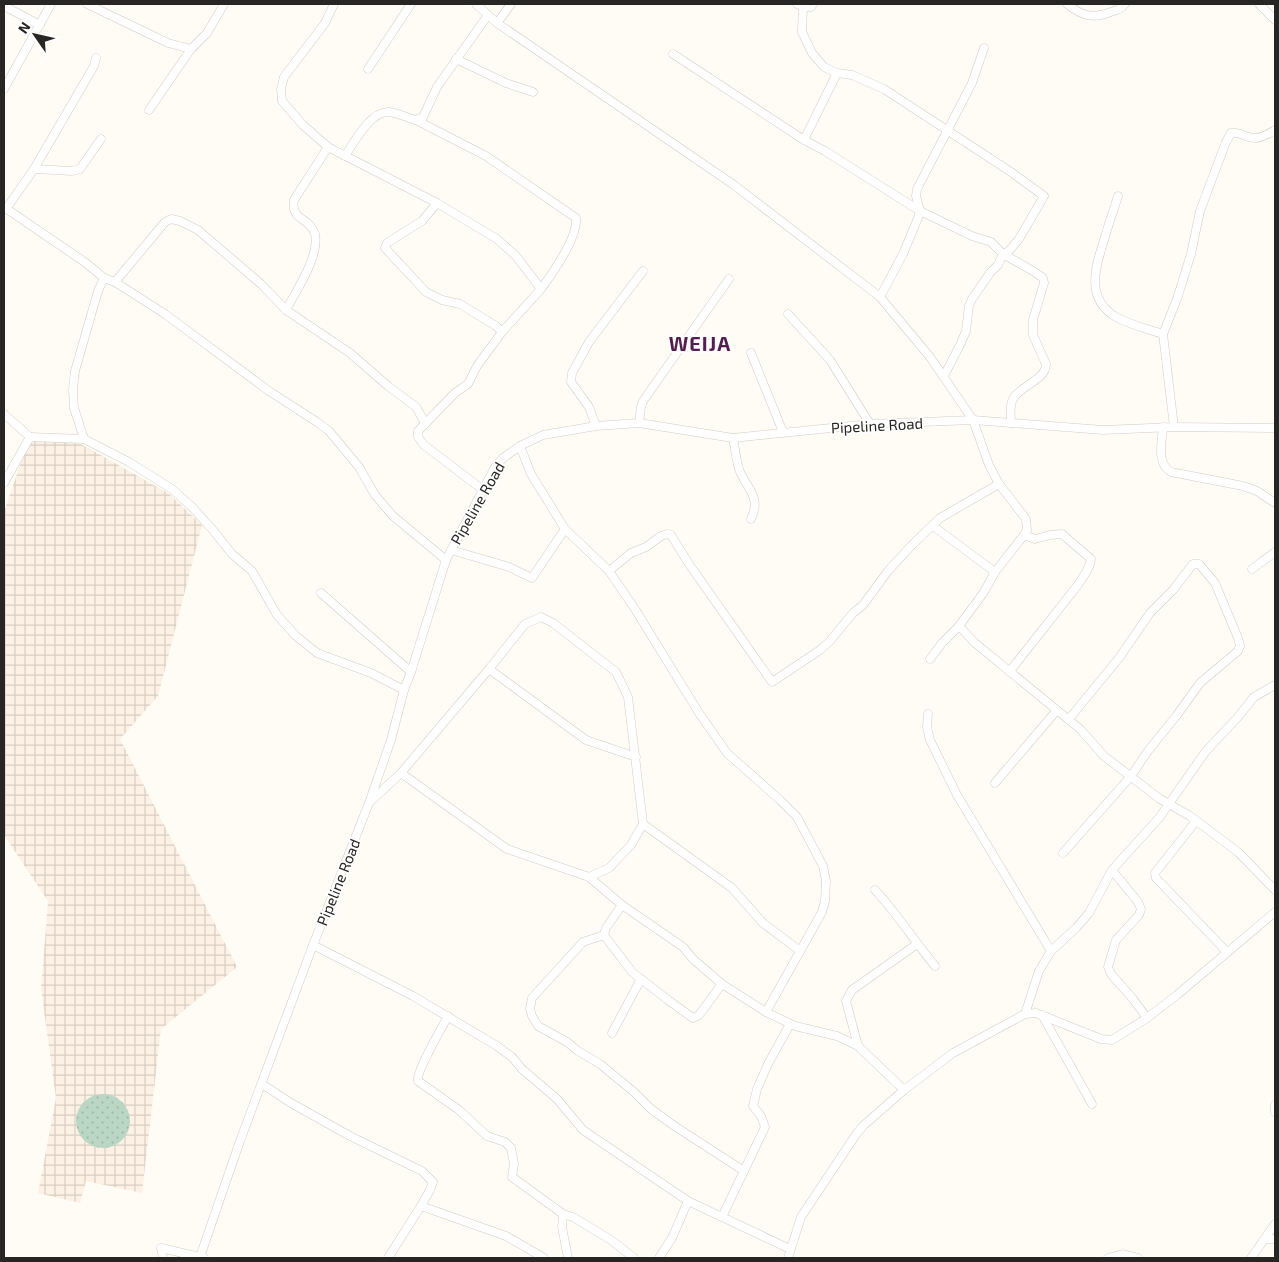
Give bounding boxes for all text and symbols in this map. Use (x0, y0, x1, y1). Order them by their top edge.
north arrow (10, 10, 60, 60)
text: N (14, 19, 34, 36)
district label: WEIJA (669, 331, 731, 355)
street label: Pipeline Road (831, 414, 923, 436)
street label: Pipeline Road (446, 459, 508, 547)
street label: Pipeline Road (312, 836, 364, 928)

